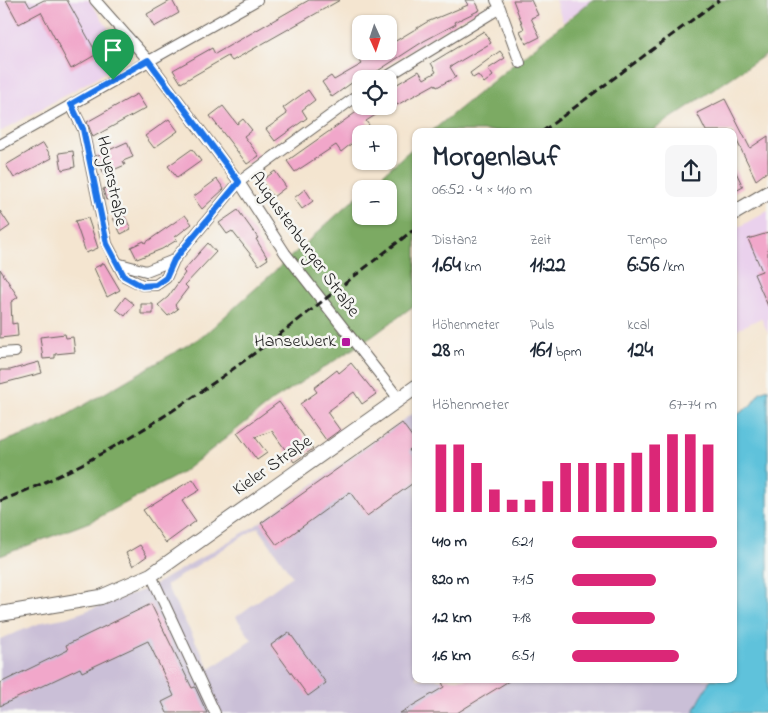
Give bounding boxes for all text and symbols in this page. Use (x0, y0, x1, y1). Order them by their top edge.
north arrow (352, 15, 398, 60)
map controls (352, 15, 397, 225)
pin (92, 29, 134, 80)
icon: arrive (99, 36, 127, 64)
button: locate (352, 70, 397, 115)
button: + (352, 125, 397, 170)
street label: Hoyerstraße (89, 134, 133, 229)
text: Morgenlauf (432, 138, 560, 179)
button: share (665, 145, 717, 197)
street label: Augustenburger Straße (242, 167, 366, 324)
text: 06:52 · 4 × 410 m (432, 178, 532, 202)
button: − (352, 180, 397, 225)
text: Distanz (432, 230, 477, 251)
text: Zeit (530, 230, 551, 251)
text: Tempo (627, 230, 667, 251)
text: 1.64 (432, 251, 461, 281)
text: 11:22 (530, 251, 566, 281)
text: 6:56 (627, 251, 660, 281)
text: km (461, 257, 481, 278)
text: /km (660, 257, 684, 278)
text: Höhenmeter (432, 315, 499, 336)
text: Puls (530, 315, 554, 336)
text: kcal (627, 315, 650, 336)
place label: HanseWerk (254, 329, 336, 355)
marker: HanseWerk (340, 336, 352, 348)
text: 28 (432, 336, 450, 366)
text: 161 (530, 336, 552, 366)
text: 124 (627, 336, 653, 366)
text: m (450, 342, 465, 363)
text: bpm (552, 342, 582, 363)
text: Höhenmeter (432, 393, 509, 417)
text: 67–74 m (669, 393, 717, 417)
street label: Kieler Straße (228, 429, 319, 503)
text: 410 m (432, 530, 467, 554)
text: 6:21 (512, 530, 533, 554)
text: 820 m (432, 568, 469, 592)
text: 7:15 (512, 568, 534, 592)
text: 1.2 km (432, 606, 472, 630)
text: 7:18 (512, 606, 531, 630)
text: 1.6 km (432, 644, 471, 668)
text: 6:51 (512, 644, 535, 668)

